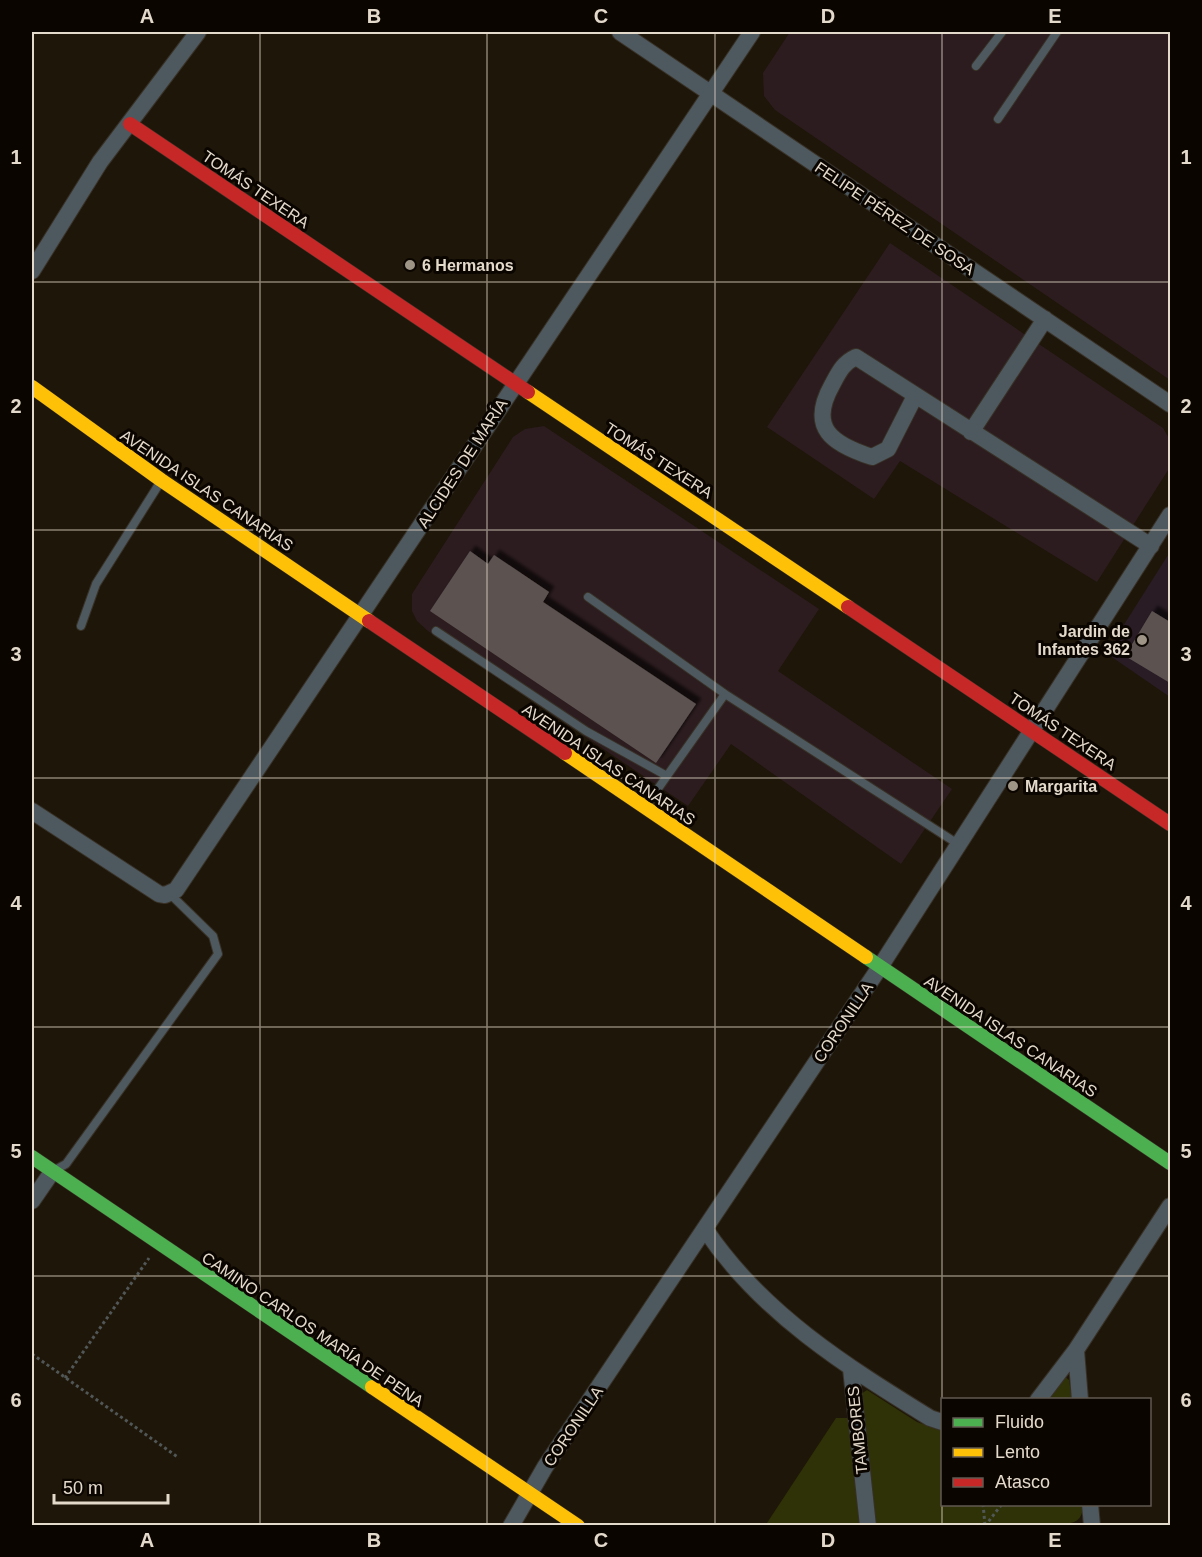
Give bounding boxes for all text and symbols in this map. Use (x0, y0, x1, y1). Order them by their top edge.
text: A (140, 5, 154, 27)
text: B (367, 5, 381, 27)
text: C (594, 5, 608, 27)
text: D (821, 5, 835, 27)
text: E (1048, 5, 1062, 27)
text: 1 (10, 146, 22, 168)
text: 1 (1180, 146, 1192, 168)
street label: TOMÁS TEXERA (199, 147, 313, 232)
street label: FELIPE PÉREZ DE SOSA (812, 158, 978, 278)
place label: 6 Hermanos (422, 257, 514, 274)
marker: 6 Hermanos (403, 258, 417, 272)
text: 2 (10, 395, 22, 417)
street label: ALCIDES DE MARÍA (414, 395, 511, 531)
text: 2 (1180, 395, 1192, 417)
street label: TOMÁS TEXERA (602, 418, 716, 502)
street label: AVENIDA ISLAS CANARIAS (117, 426, 296, 555)
place label: Jardin de Infantes 362 (1038, 623, 1130, 658)
marker: Jardin de Infantes 362 (1135, 633, 1149, 647)
text: 3 (10, 643, 22, 665)
text: 3 (1180, 643, 1192, 665)
street label: TOMÁS TEXERA (1006, 689, 1120, 774)
street label: AVENIDA ISLAS CANARIAS (519, 700, 698, 829)
place label: Margarita (1025, 778, 1097, 795)
marker: Margarita (1006, 779, 1020, 793)
text: 4 (10, 892, 22, 914)
text: 4 (1180, 892, 1192, 914)
street label: AVENIDA ISLAS CANARIAS (921, 972, 1100, 1101)
street label: CORONILLA (811, 979, 876, 1065)
text: 5 (10, 1140, 22, 1162)
text: 5 (1180, 1140, 1192, 1162)
street label: CAMINO CARLOS MARÍA DE PENA (199, 1248, 427, 1410)
street label: CORONILLA (541, 1383, 606, 1469)
street label: TAMBORES (844, 1385, 871, 1475)
text: 6 (10, 1389, 22, 1411)
text: 6 (1180, 1389, 1192, 1411)
legend (941, 1398, 1151, 1506)
text: Fluido (995, 1412, 1044, 1432)
text: Lento (995, 1442, 1040, 1462)
scale bar (54, 1467, 168, 1505)
text: Atasco (995, 1472, 1050, 1492)
text: 50 m (63, 1478, 103, 1498)
text: A (140, 1529, 154, 1551)
text: B (367, 1529, 381, 1551)
text: C (594, 1529, 608, 1551)
text: D (821, 1529, 835, 1551)
text: E (1048, 1529, 1062, 1551)

